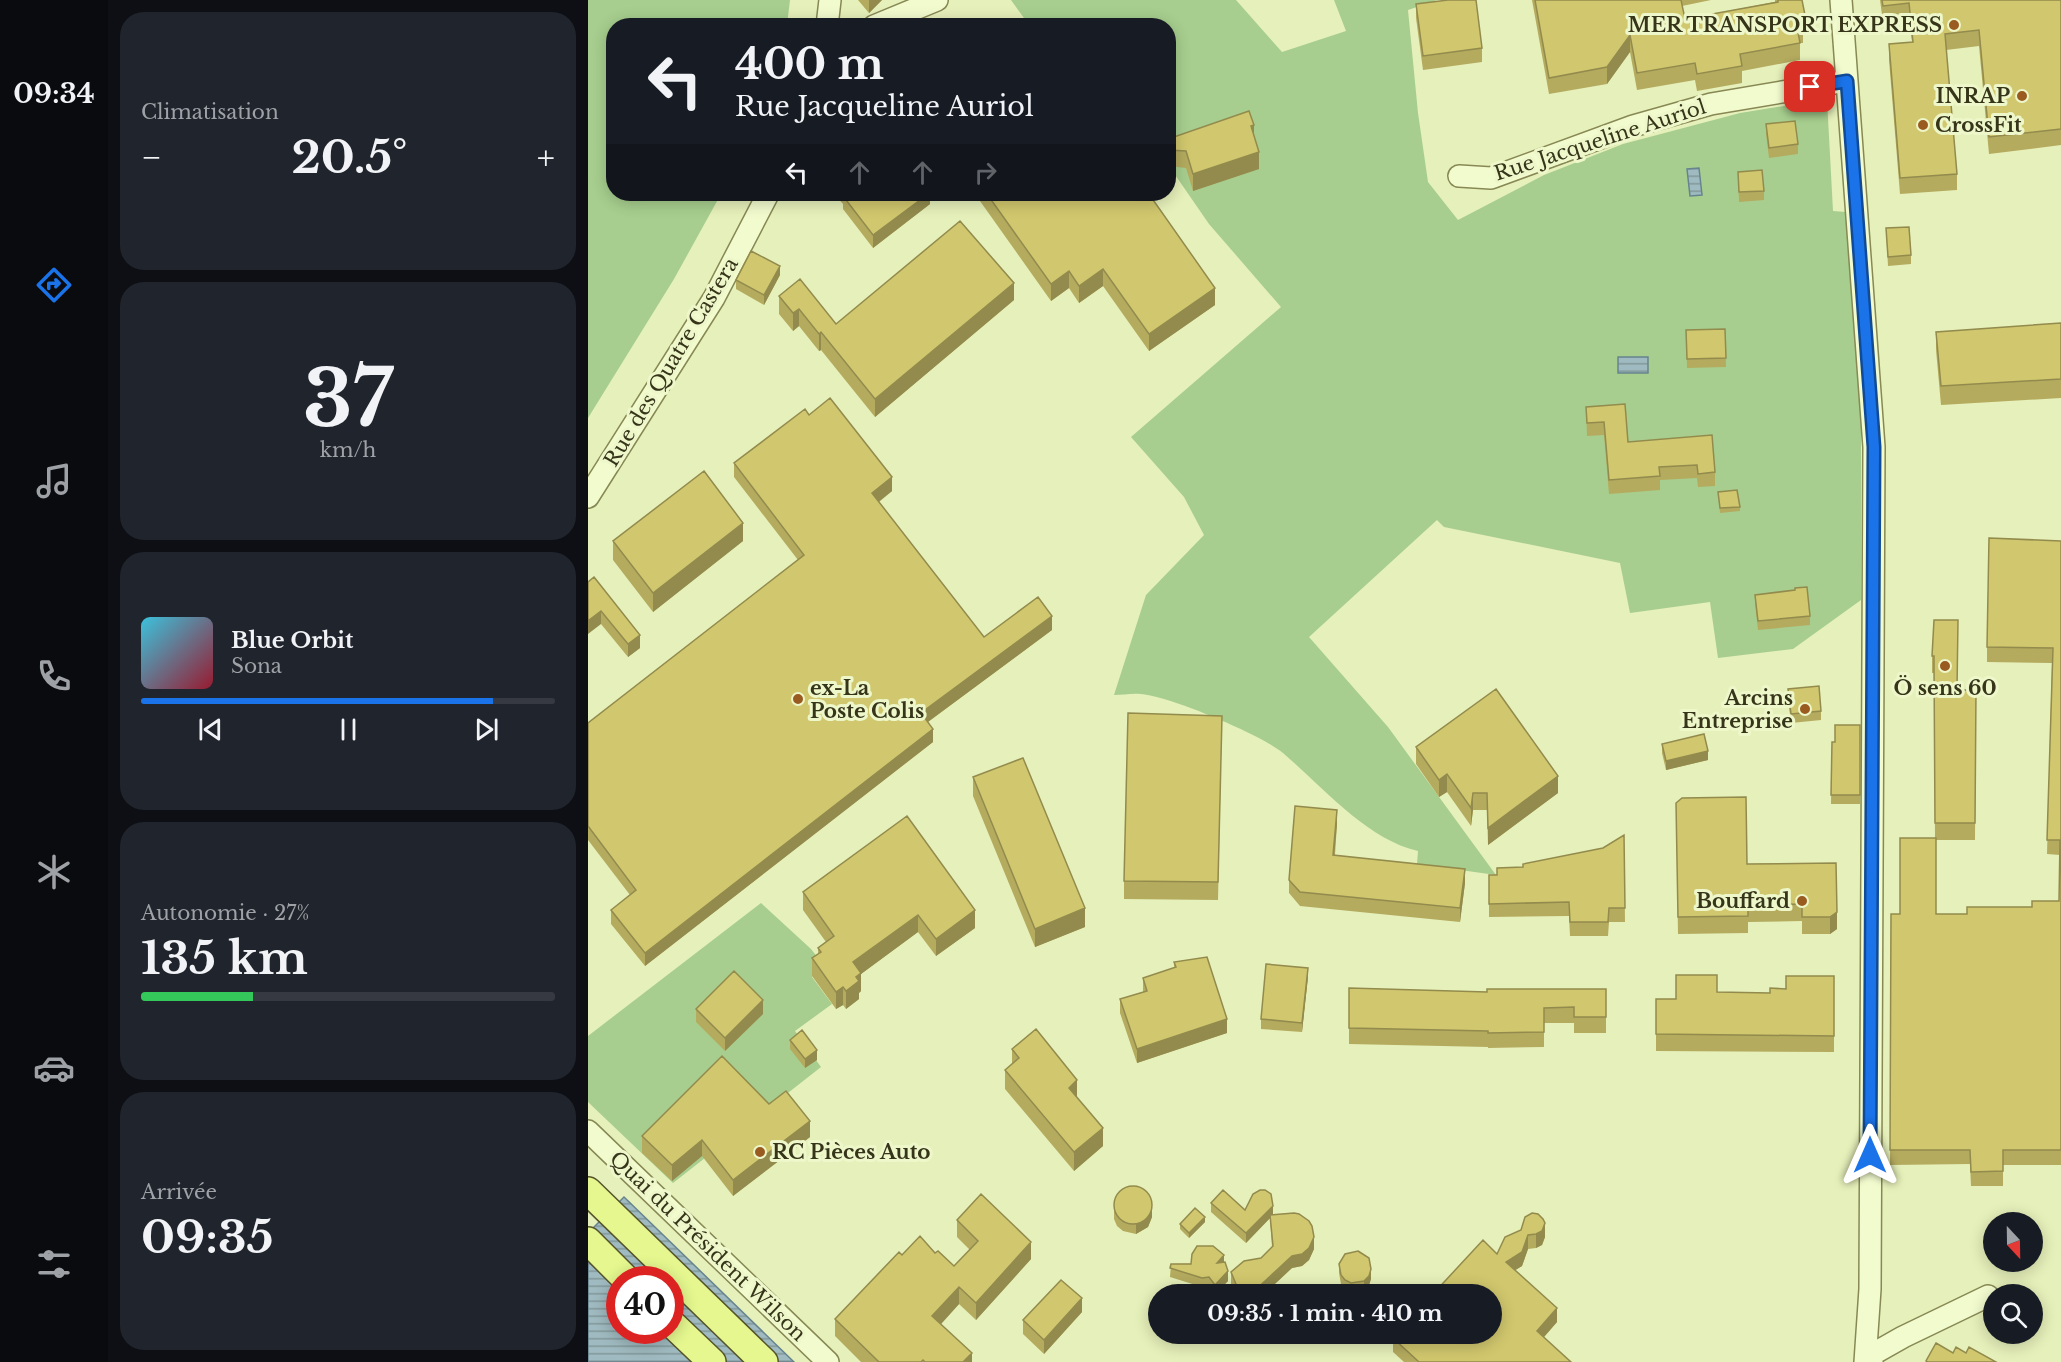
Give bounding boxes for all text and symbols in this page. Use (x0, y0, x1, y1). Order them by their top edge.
place label: MER TRANSPORT EXPRESS (1628, 13, 1942, 37)
marker: MER TRANSPORT EXPRESS (1947, 18, 1961, 32)
text: 400 m (735, 38, 884, 90)
icon: left (636, 42, 714, 120)
pin (1784, 61, 1835, 112)
icon: arrive (1793, 70, 1826, 103)
text: 09:34 (13, 77, 95, 110)
place label: INRAP (1936, 84, 2010, 108)
marker: INRAP (2015, 89, 2029, 103)
text: Rue Jacqueline Auriol (735, 90, 1034, 123)
street label: Rue Jacqueline Auriol (1491, 94, 1709, 186)
text: Climatisation (141, 100, 279, 124)
place label: CrossFit (1935, 113, 2022, 137)
marker: CrossFit (1916, 118, 1930, 132)
text: 20.5° (291, 129, 407, 185)
text: − (141, 137, 162, 178)
text: + (537, 137, 555, 178)
icon: left (780, 156, 813, 189)
icon: ahead (843, 156, 876, 189)
icon: ahead (906, 156, 939, 189)
icon: right (969, 156, 1002, 189)
street label: Rue des Quatre Castera (599, 252, 743, 471)
icon: directions (33, 264, 75, 306)
text: 37 (303, 350, 393, 447)
text: km/h (320, 438, 376, 462)
icon: music (33, 460, 75, 502)
text: Blue Orbit (231, 627, 353, 654)
text: Sona (231, 654, 282, 678)
icon: phone (33, 655, 75, 697)
marker: Ö sens 60 (1938, 659, 1952, 673)
place label: Ö sens 60 (1894, 675, 1996, 700)
place label: ex-La Poste Colis (810, 676, 924, 723)
place label: Arcins Entreprise (1682, 686, 1793, 733)
marker: ex-La Poste Colis (791, 692, 805, 706)
marker: Arcins Entreprise (1798, 702, 1812, 716)
icon: previous (194, 713, 227, 746)
icon: pause (332, 713, 365, 746)
icon: next (470, 713, 503, 746)
icon: climate (33, 851, 75, 893)
place label: Bouffard (1696, 889, 1790, 913)
marker: Bouffard (1795, 894, 1809, 908)
text: Autonomie · 27% (141, 901, 310, 925)
text: 135 km (141, 930, 308, 986)
icon: car (33, 1047, 75, 1089)
position arrow (1838, 1123, 1902, 1187)
place label: RC Pièces Auto (772, 1140, 931, 1164)
marker: RC Pièces Auto (753, 1145, 767, 1159)
street label: Quai du Président Wilson (605, 1146, 811, 1346)
text: Arrivée (141, 1180, 217, 1204)
text: 09:35 (141, 1209, 274, 1265)
north arrow (1983, 1212, 2043, 1272)
map controls (1983, 1212, 2043, 1344)
icon: filters (33, 1243, 75, 1285)
speed limit sign: 40 (606, 1266, 684, 1344)
button: search (1983, 1284, 2043, 1344)
text: 09:35 · 1 min · 410 m (1207, 1300, 1443, 1327)

